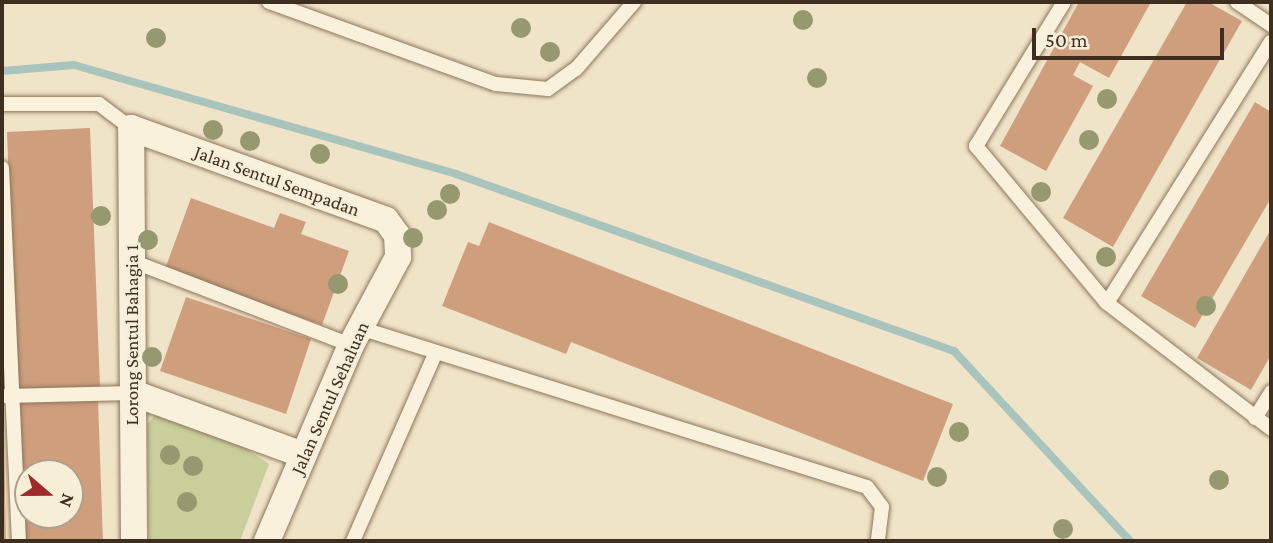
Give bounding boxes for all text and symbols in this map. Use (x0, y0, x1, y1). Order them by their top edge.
scale bar (1035, 14, 1228, 58)
text: 50 m (1045, 28, 1088, 52)
street label: Jalan Sentul Sempadan (191, 140, 363, 222)
street label: Lorong Sentul Bahagia 1 (121, 244, 143, 426)
street label: Jalan Sentul Sehaluan (286, 318, 374, 478)
north arrow (14, 459, 84, 529)
text: N (55, 491, 79, 510)

